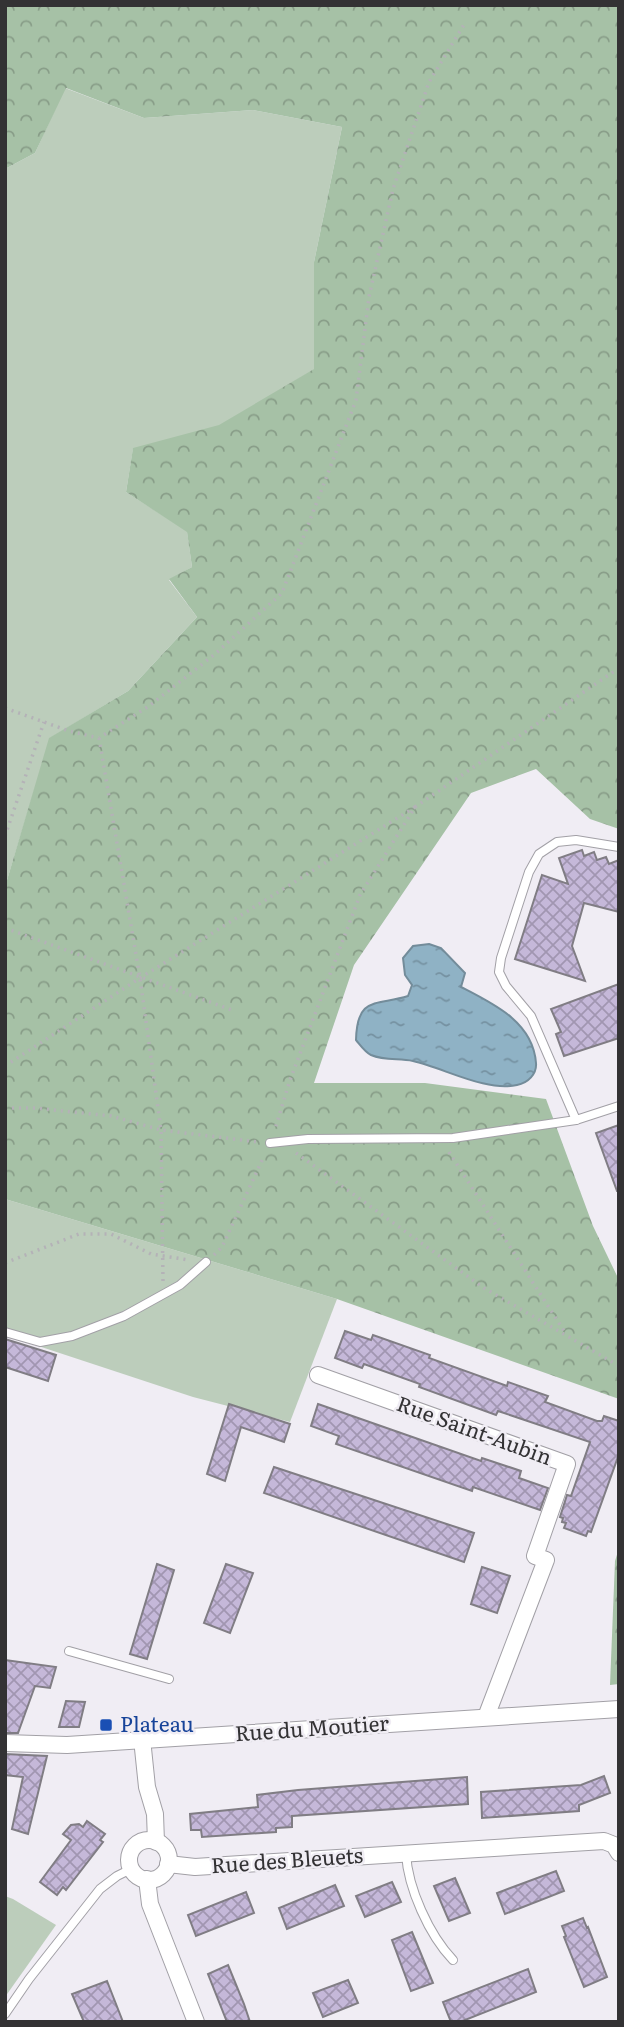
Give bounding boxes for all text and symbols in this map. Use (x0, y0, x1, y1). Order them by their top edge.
street label: Rue Saint-Aubin (393, 1386, 557, 1471)
street label: Rue du Moutier (234, 1706, 390, 1747)
place label: Plateau (120, 1707, 194, 1738)
marker: Plateau (98, 1717, 114, 1733)
street label: Rue des Bleuets (210, 1838, 364, 1879)

